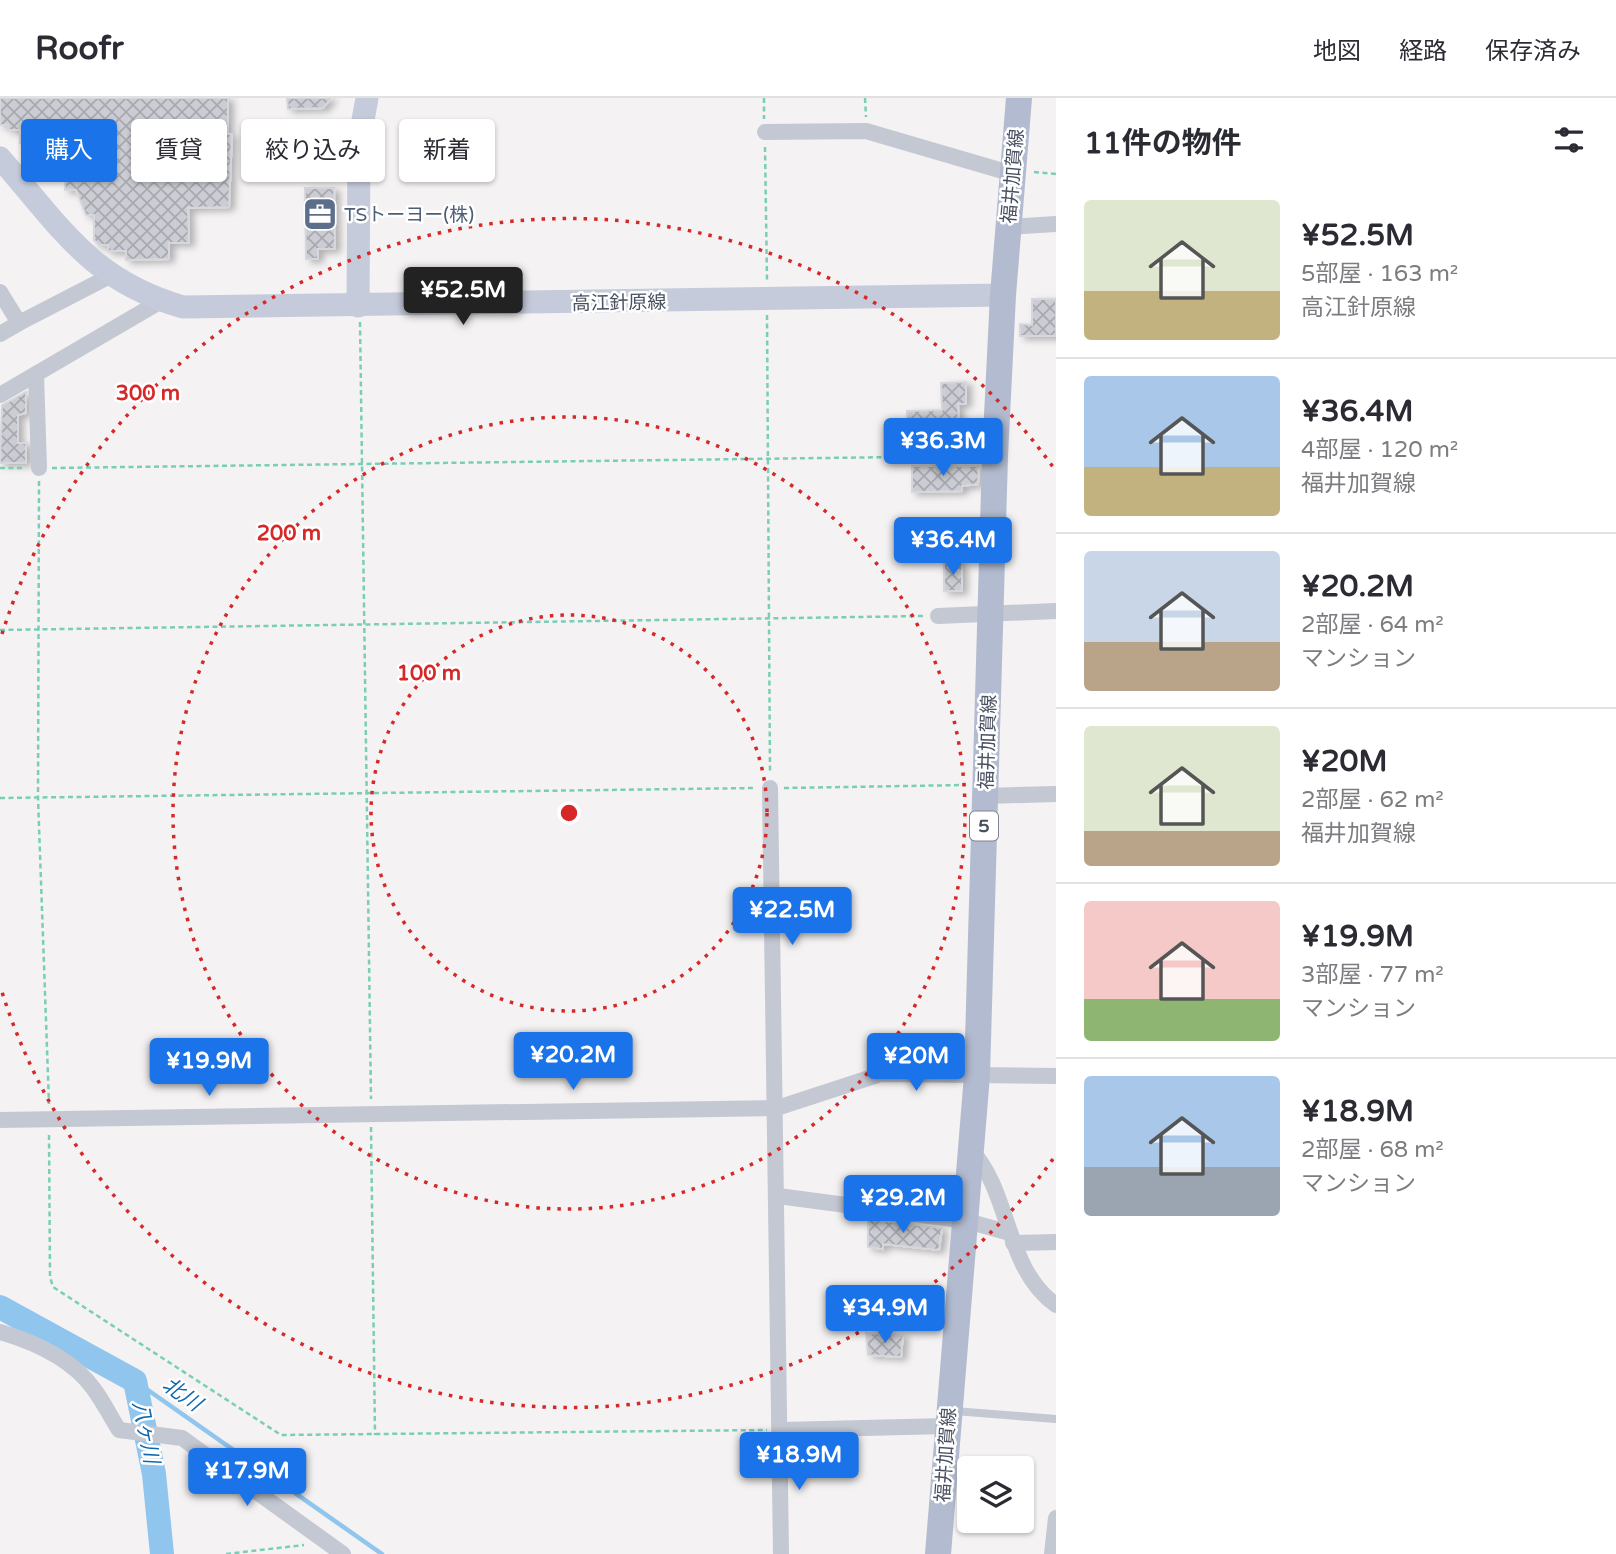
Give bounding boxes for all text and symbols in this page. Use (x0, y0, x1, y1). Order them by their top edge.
text: Roofr (35, 29, 124, 68)
text: 地図 (1313, 37, 1361, 66)
text: 経路 (1399, 37, 1447, 66)
text: 保存済み (1485, 37, 1581, 66)
chip: 購入 (21, 119, 117, 182)
chip: 賃貸 (131, 119, 227, 182)
chip: 絞り込み (241, 119, 385, 182)
chip: 新着 (399, 119, 495, 182)
icon: filters (1550, 121, 1588, 159)
text: 11件の物件 (1084, 125, 1242, 162)
street label: 福井加賀線 (998, 128, 1028, 224)
office icon: TSトーヨー(株) (301, 195, 339, 233)
place label: TSトーヨー(株) (344, 204, 474, 226)
text: ¥52.5M (1301, 217, 1414, 254)
icon: home (1140, 228, 1224, 312)
text: 5部屋 · 163 m² (1301, 260, 1458, 288)
pin: ¥52.5M (406, 268, 520, 327)
text: ¥52.5M (420, 276, 506, 304)
street label: 高江針原線 (571, 291, 667, 315)
text: 高江針原線 (1301, 294, 1416, 322)
text: 300 m (116, 381, 180, 406)
text: ¥36.4M (1301, 393, 1413, 430)
icon: home (1140, 404, 1224, 488)
pin: ¥36.3M (886, 418, 1000, 478)
text: ¥36.3M (900, 427, 986, 455)
text: 4部屋 · 120 m² (1301, 436, 1458, 464)
text: 福井加賀線 (1301, 470, 1416, 498)
pin: ¥36.4M (896, 518, 1010, 577)
text: 200 m (257, 521, 321, 546)
text: ¥36.4M (910, 526, 996, 554)
text: ¥20.2M (1301, 568, 1414, 605)
icon: home (1140, 579, 1224, 663)
text: 2部屋 · 64 m² (1301, 611, 1444, 639)
text: マンション (1301, 645, 1416, 673)
text: 100 m (397, 661, 461, 686)
street label: 福井加賀線 (975, 694, 1001, 790)
text: ¥20M (1301, 743, 1387, 780)
icon: home (1140, 754, 1224, 838)
text: 2部屋 · 62 m² (1301, 786, 1444, 814)
centre of rings (557, 801, 581, 825)
road number: 5 (970, 812, 998, 840)
text: 福井加賀線 (1301, 820, 1416, 848)
pin: ¥22.5M (735, 888, 849, 947)
text: ¥22.5M (749, 896, 835, 924)
text: ¥19.9M (1301, 918, 1414, 955)
icon: home (1140, 929, 1224, 1013)
text: 3部屋 · 77 m² (1301, 961, 1444, 989)
text: マンション (1301, 995, 1416, 1023)
pin: ¥20.2M (516, 1032, 630, 1092)
pin: ¥20M (875, 1034, 957, 1093)
pin: ¥19.9M (152, 1038, 266, 1098)
text: ¥20.2M (530, 1041, 616, 1069)
text: ¥20M (883, 1042, 949, 1070)
text: ¥19.9M (166, 1047, 252, 1075)
text: ¥18.9M (1301, 1093, 1414, 1130)
icon: home (1140, 1104, 1224, 1188)
text: 2部屋 · 68 m² (1301, 1136, 1444, 1164)
text: マンション (1301, 1170, 1416, 1198)
pin: ¥29.2M (846, 1176, 960, 1235)
text: ¥29.2M (860, 1184, 946, 1212)
pin: ¥34.9M (828, 1286, 942, 1345)
text: ¥34.9M (842, 1294, 928, 1322)
water label: 北川 (157, 1372, 208, 1418)
water label: 八ヶ川 (127, 1399, 164, 1467)
street label: 福井加賀線 (932, 1407, 960, 1503)
pin: ¥18.9M (742, 1432, 856, 1492)
text: ¥18.9M (756, 1441, 842, 1469)
pin: ¥17.9M (190, 1448, 304, 1508)
map controls (957, 1456, 1034, 1533)
button: layers (957, 1456, 1034, 1533)
text: ¥17.9M (204, 1457, 290, 1485)

